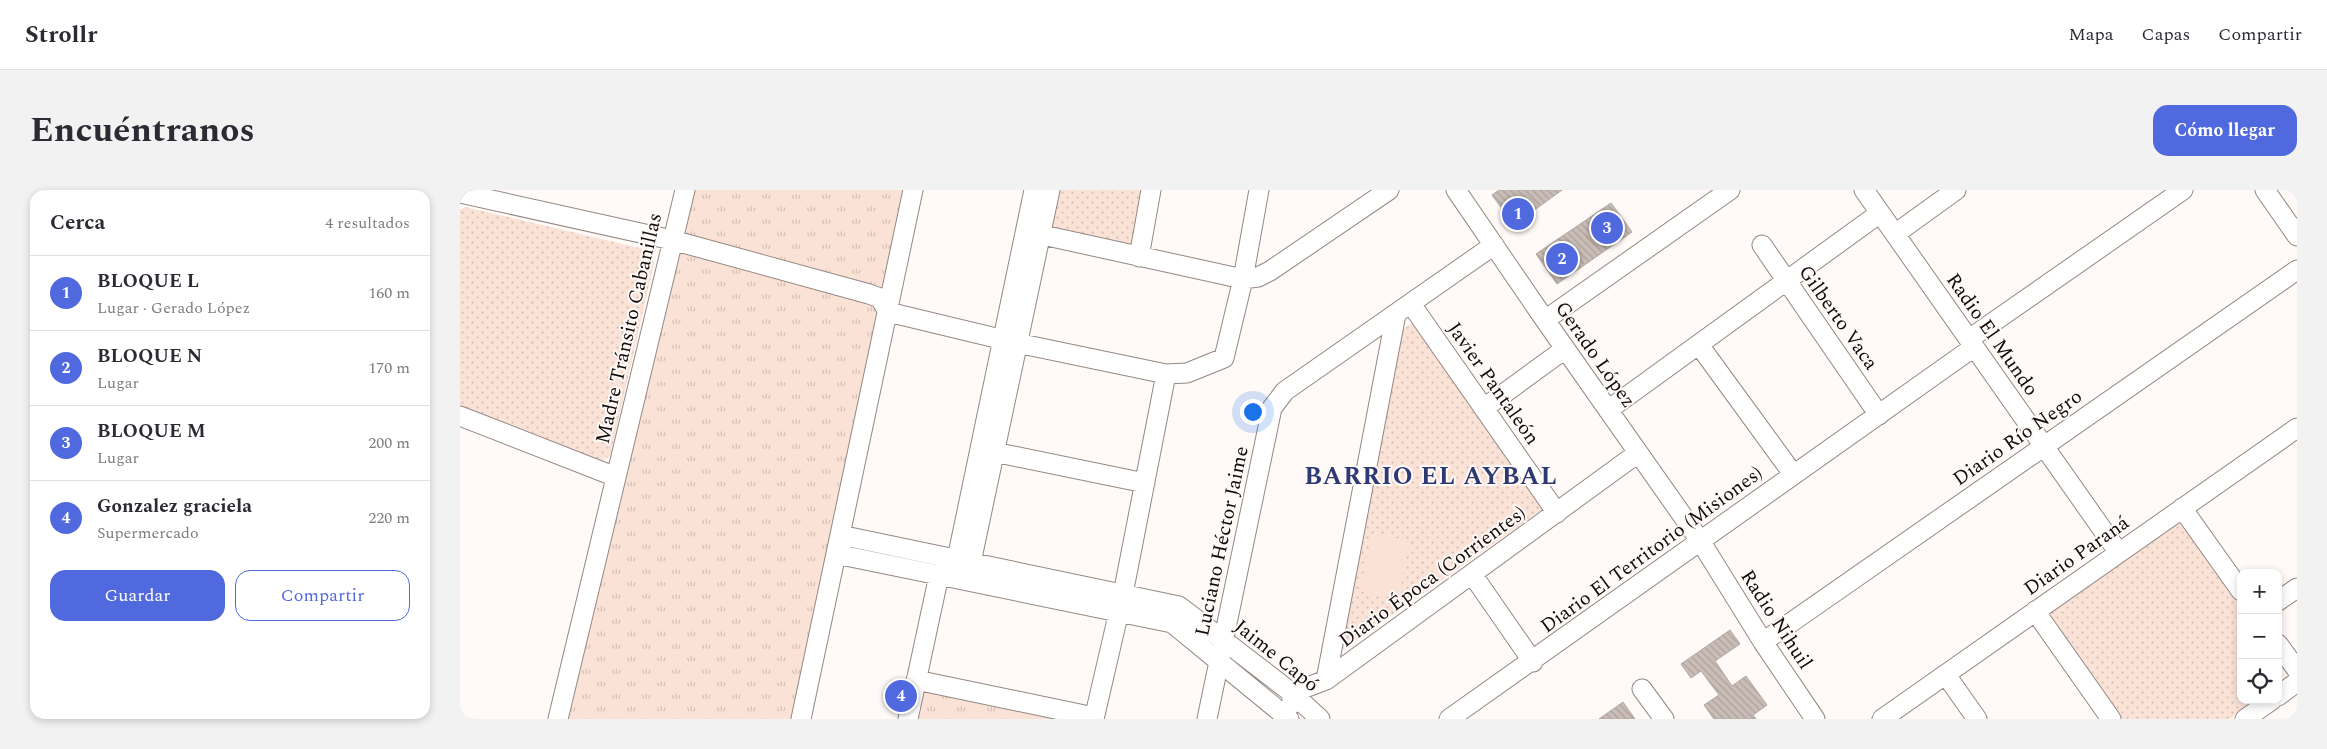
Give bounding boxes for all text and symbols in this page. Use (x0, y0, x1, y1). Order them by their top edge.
text: Strollr (25, 17, 97, 53)
text: Mapa (2068, 21, 2114, 48)
text: Capas (2142, 21, 2190, 48)
text: Compartir (2218, 21, 2302, 48)
text: Encuéntranos (30, 104, 255, 157)
button: Cómo llegar (2153, 105, 2297, 156)
pin: 1 (1502, 195, 1534, 233)
text: Cerca (50, 207, 105, 239)
pin: 3 (1591, 209, 1623, 247)
street label: Madre Tránsito Cabanillas (588, 210, 670, 447)
text: 4 resultados (325, 211, 410, 235)
pin: 2 (1546, 240, 1578, 278)
street label: Gilberto Vaca (1791, 259, 1886, 376)
text: BLOQUE L (97, 267, 199, 296)
street label: Radio El Mundo (1938, 267, 2046, 402)
text: 1 (62, 281, 70, 305)
text: 160 m (368, 281, 410, 305)
street label: Gerado López (1547, 295, 1643, 414)
text: Lugar · Gerado López (97, 296, 250, 320)
street label: Javier Pantaleón (1440, 316, 1547, 451)
text: BLOQUE N (97, 342, 202, 371)
text: 2 (62, 356, 70, 380)
text: 170 m (368, 356, 410, 380)
text: Lugar (97, 371, 139, 395)
street label: Diario Río Negro (1947, 382, 2088, 494)
your location (1240, 399, 1266, 425)
text: BLOQUE M (97, 417, 206, 446)
text: 3 (62, 431, 70, 455)
text: 200 m (368, 431, 410, 455)
street label: Luciano Héctor Jaime (1187, 444, 1257, 639)
text: Lugar (97, 446, 139, 470)
district label: BARRIO EL AYBAL (1304, 458, 1558, 496)
street label: Diario El Territorio (Misiones) (1534, 459, 1769, 641)
text: Gonzalez graciela (97, 492, 252, 521)
street label: Diario Época (Corrientes) (1333, 499, 1532, 655)
text: 4 (62, 506, 70, 530)
text: 220 m (368, 506, 410, 530)
street label: Diario Paraná (2018, 508, 2136, 603)
text: Supermercado (97, 521, 199, 545)
street label: Radio Nihuil (1733, 564, 1820, 675)
map controls (2237, 569, 2282, 704)
button: + (2237, 569, 2282, 614)
button: Guardar (50, 570, 225, 621)
button: Compartir (235, 570, 410, 621)
street label: Jaime Capó (1227, 612, 1325, 699)
button: − (2237, 614, 2282, 659)
button: locate (2237, 659, 2282, 704)
pin: 4 (885, 677, 917, 715)

